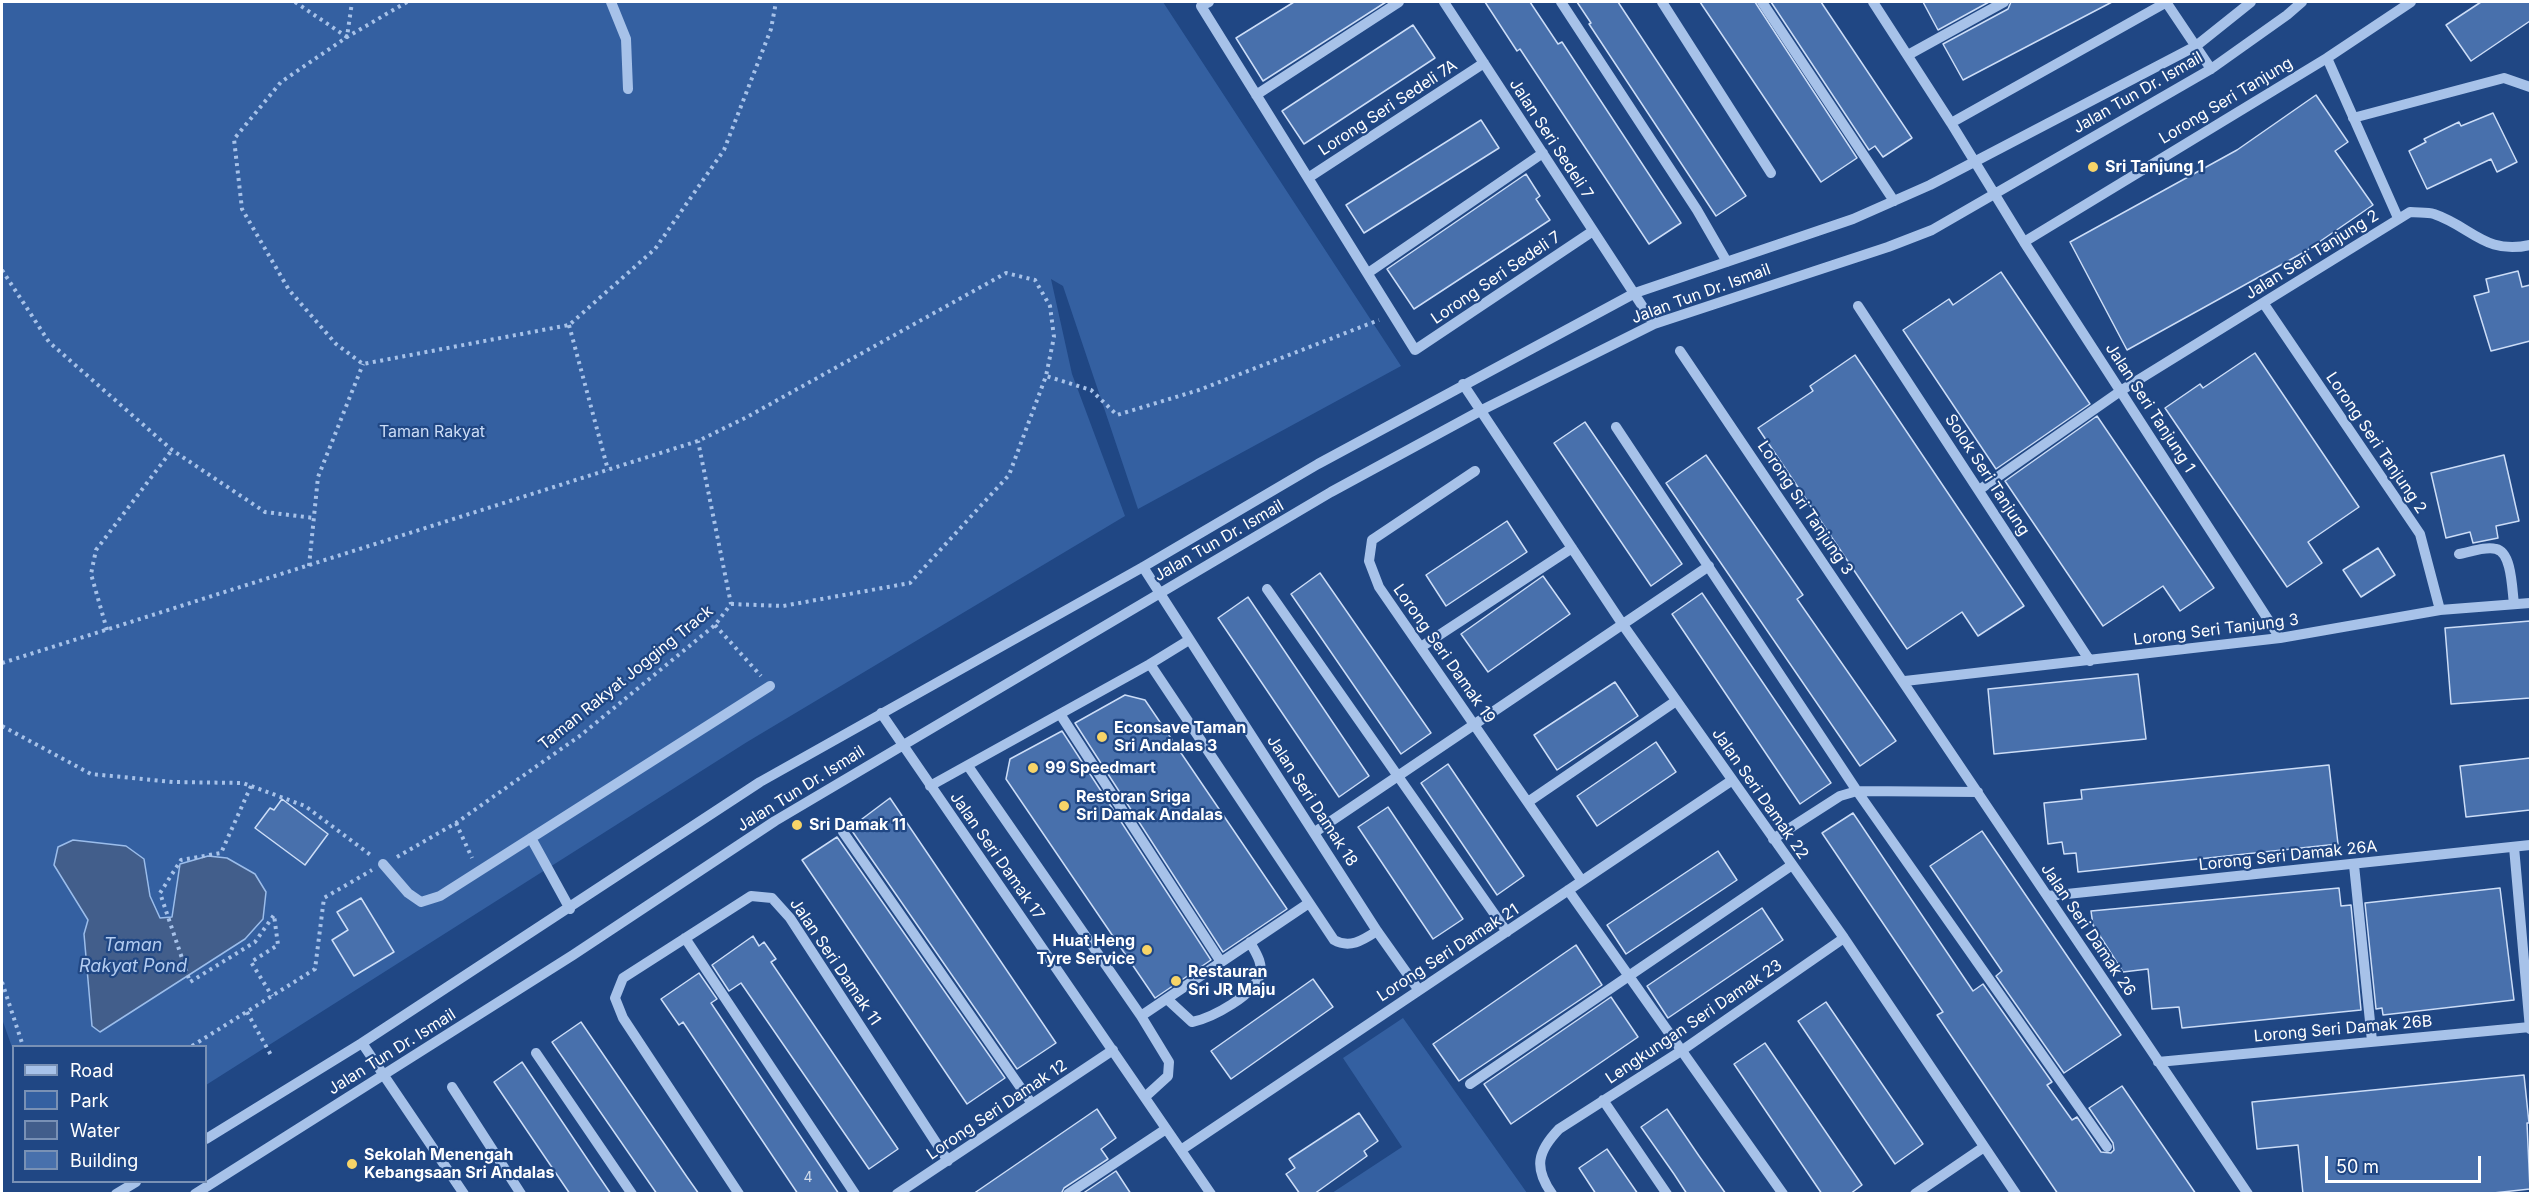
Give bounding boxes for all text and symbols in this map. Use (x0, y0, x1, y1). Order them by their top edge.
street label: Jalan Tun Dr. Ismail (2070, 48, 2206, 138)
street label: Lorong Seri Tanjung (2156, 54, 2296, 148)
street label: Lorong Seri Sedeli 7A (1315, 56, 1461, 160)
street label: Jalan Seri Sedeli 7 (1505, 75, 1597, 203)
place label: Sri Tanjung 1 (2105, 157, 2204, 177)
marker: Sri Tanjung 1 (2086, 160, 2100, 174)
street label: Jalan Seri Tanjung 2 (2242, 206, 2382, 304)
street label: Lorong Seri Sedeli 7 (1428, 228, 1564, 328)
street label: Jalan Tun Dr. Ismail (1629, 260, 1773, 328)
street label: Jalan Seri Tanjung 1 (2101, 340, 2199, 476)
street label: Lorong Seri Tanjung 2 (2322, 369, 2430, 517)
street label: Solok Seri Tanjung (1941, 411, 2033, 539)
park label: Taman Rakyat (379, 422, 485, 442)
street label: Lorong Sri Tanjung 3 (1753, 437, 1857, 579)
street label: Jalan Tun Dr. Ismail (1151, 496, 1287, 586)
street label: Lorong Seri Damak 19 (1389, 581, 1499, 727)
street label: Taman Rakyat Jogging Track (535, 602, 717, 754)
street label: Lorong Seri Tanjung 3 (2132, 610, 2300, 650)
place label: Econsave Taman Sri Andalas 3 (1114, 718, 1246, 756)
street label: Jalan Seri Damak 22 (1708, 725, 1812, 863)
marker: Econsave Taman Sri Andalas 3 (1095, 730, 1109, 744)
street label: Jalan Seri Damak 18 (1262, 732, 1362, 870)
street label: Jalan Tun Dr. Ismail (734, 742, 868, 836)
place label: 99 Speedmart (1045, 758, 1156, 778)
marker: 99 Speedmart (1026, 761, 1040, 775)
place label: Restoran Sriga Sri Damak Andalas (1076, 787, 1223, 825)
street label: Jalan Seri Damak 17 (946, 788, 1048, 924)
marker: Restoran Sriga Sri Damak Andalas (1057, 799, 1071, 813)
place label: Sri Damak 11 (809, 815, 906, 835)
marker: Sri Damak 11 (790, 818, 804, 832)
street label: Lorong Seri Damak 26A (2198, 837, 2378, 875)
street label: Jalan Seri Damak 26 (2037, 860, 2139, 1000)
street label: Jalan Seri Damak 11 (785, 895, 885, 1029)
street label: Lorong Seri Damak 21 (1374, 900, 1522, 1006)
place label: Huat Heng Tyre Service (1037, 931, 1135, 969)
water label: Taman Rakyat Pond (79, 935, 187, 978)
marker: Huat Heng Tyre Service (1140, 943, 1154, 957)
street label: Lengkungan Seri Damak 23 (1602, 956, 1786, 1088)
place label: Restauran Sri JR Maju (1188, 962, 1275, 1000)
marker: Restauran Sri JR Maju (1169, 974, 1183, 988)
street label: Jalan Tun Dr. Ismail (325, 1005, 459, 1099)
street label: Lorong Seri Damak 26B (2253, 1012, 2433, 1046)
legend (12, 1045, 207, 1183)
street label: Lorong Seri Damak 12 (923, 1056, 1071, 1164)
text: Road (70, 1060, 113, 1081)
text: Park (70, 1090, 109, 1111)
text: Water (70, 1120, 120, 1141)
scale bar (2328, 1144, 2484, 1182)
place label: Sekolah Menengah Kebangsaan Sri Andalas (364, 1145, 554, 1183)
text: Building (70, 1150, 138, 1171)
text: 50 m (2336, 1156, 2379, 1177)
marker: Sekolah Menengah Kebangsaan Sri Andalas (345, 1157, 359, 1171)
house number: 4 (803, 1170, 813, 1186)

